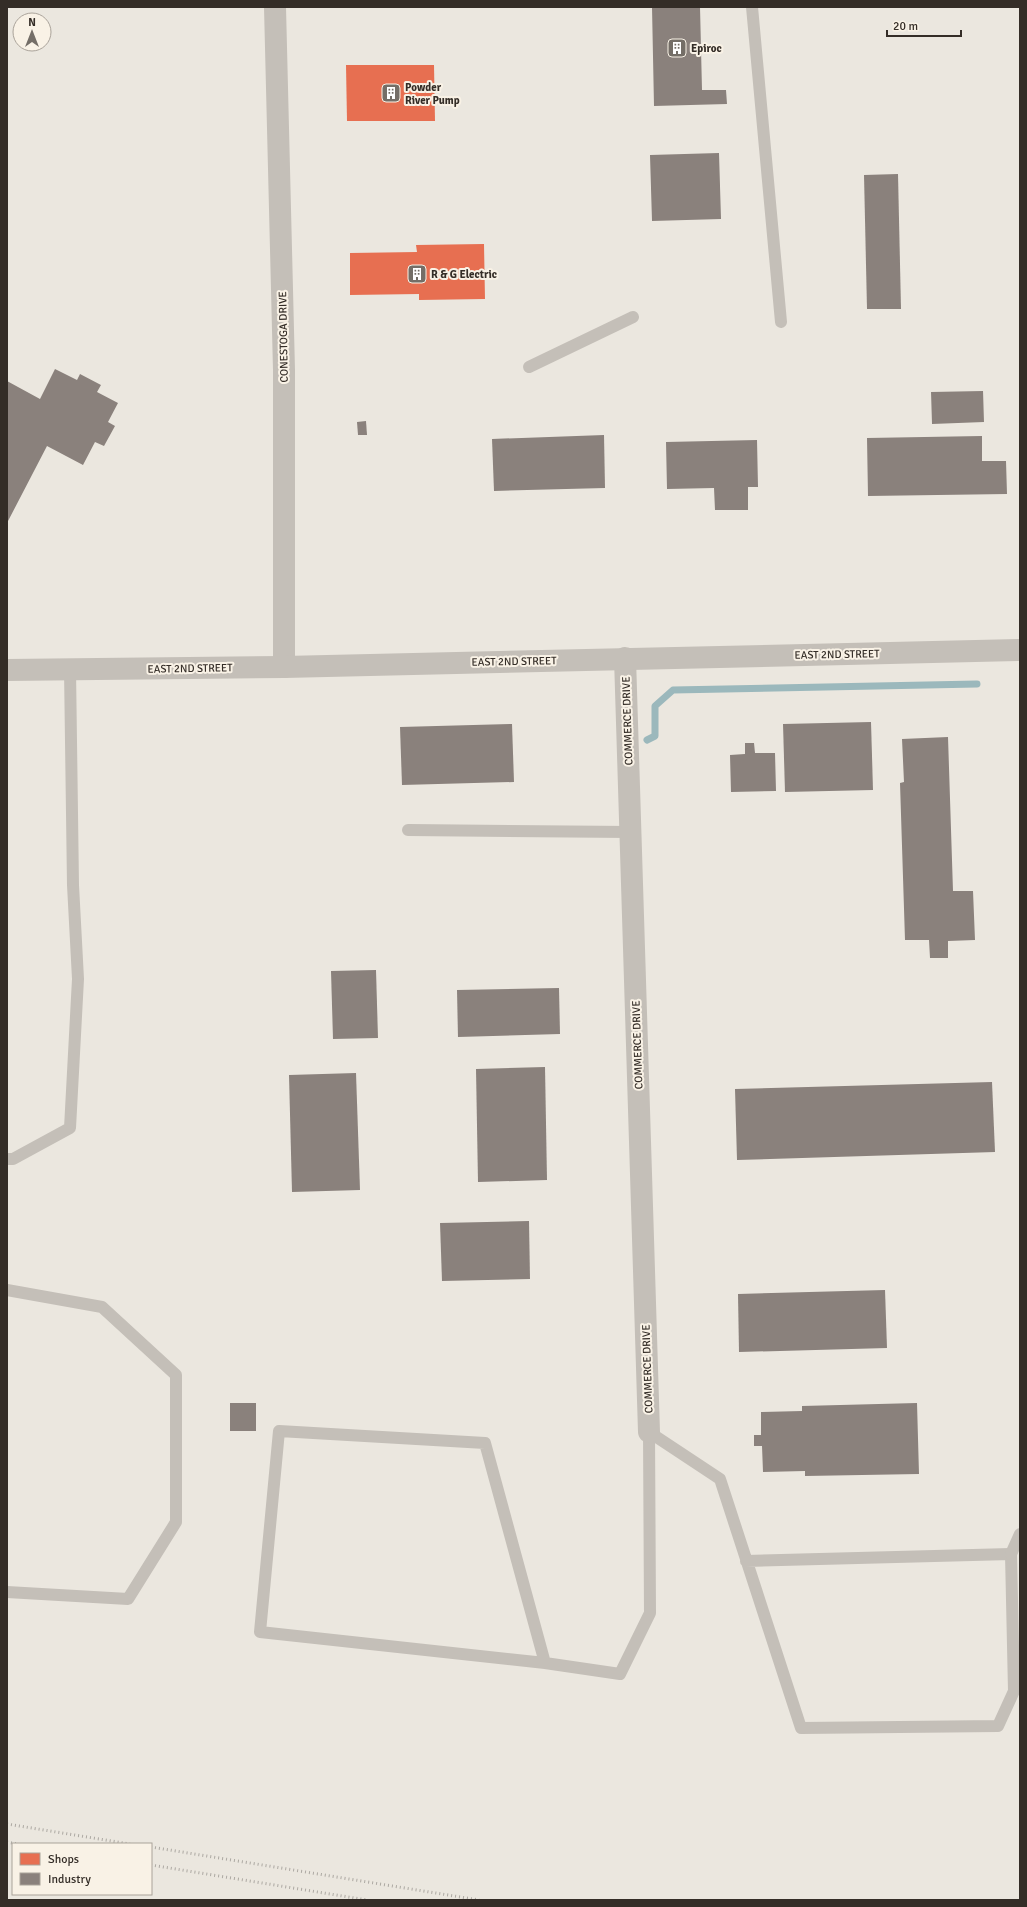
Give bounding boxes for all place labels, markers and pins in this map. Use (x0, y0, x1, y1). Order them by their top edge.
building icon: Epiroc (666, 37, 688, 59)
place label: Epiroc (691, 42, 722, 55)
place label: Powder River Pump (405, 81, 460, 107)
building icon: Powder River Pump (380, 82, 402, 104)
building icon: R & G Electric (406, 263, 428, 285)
place label: R & G Electric (431, 268, 497, 281)

